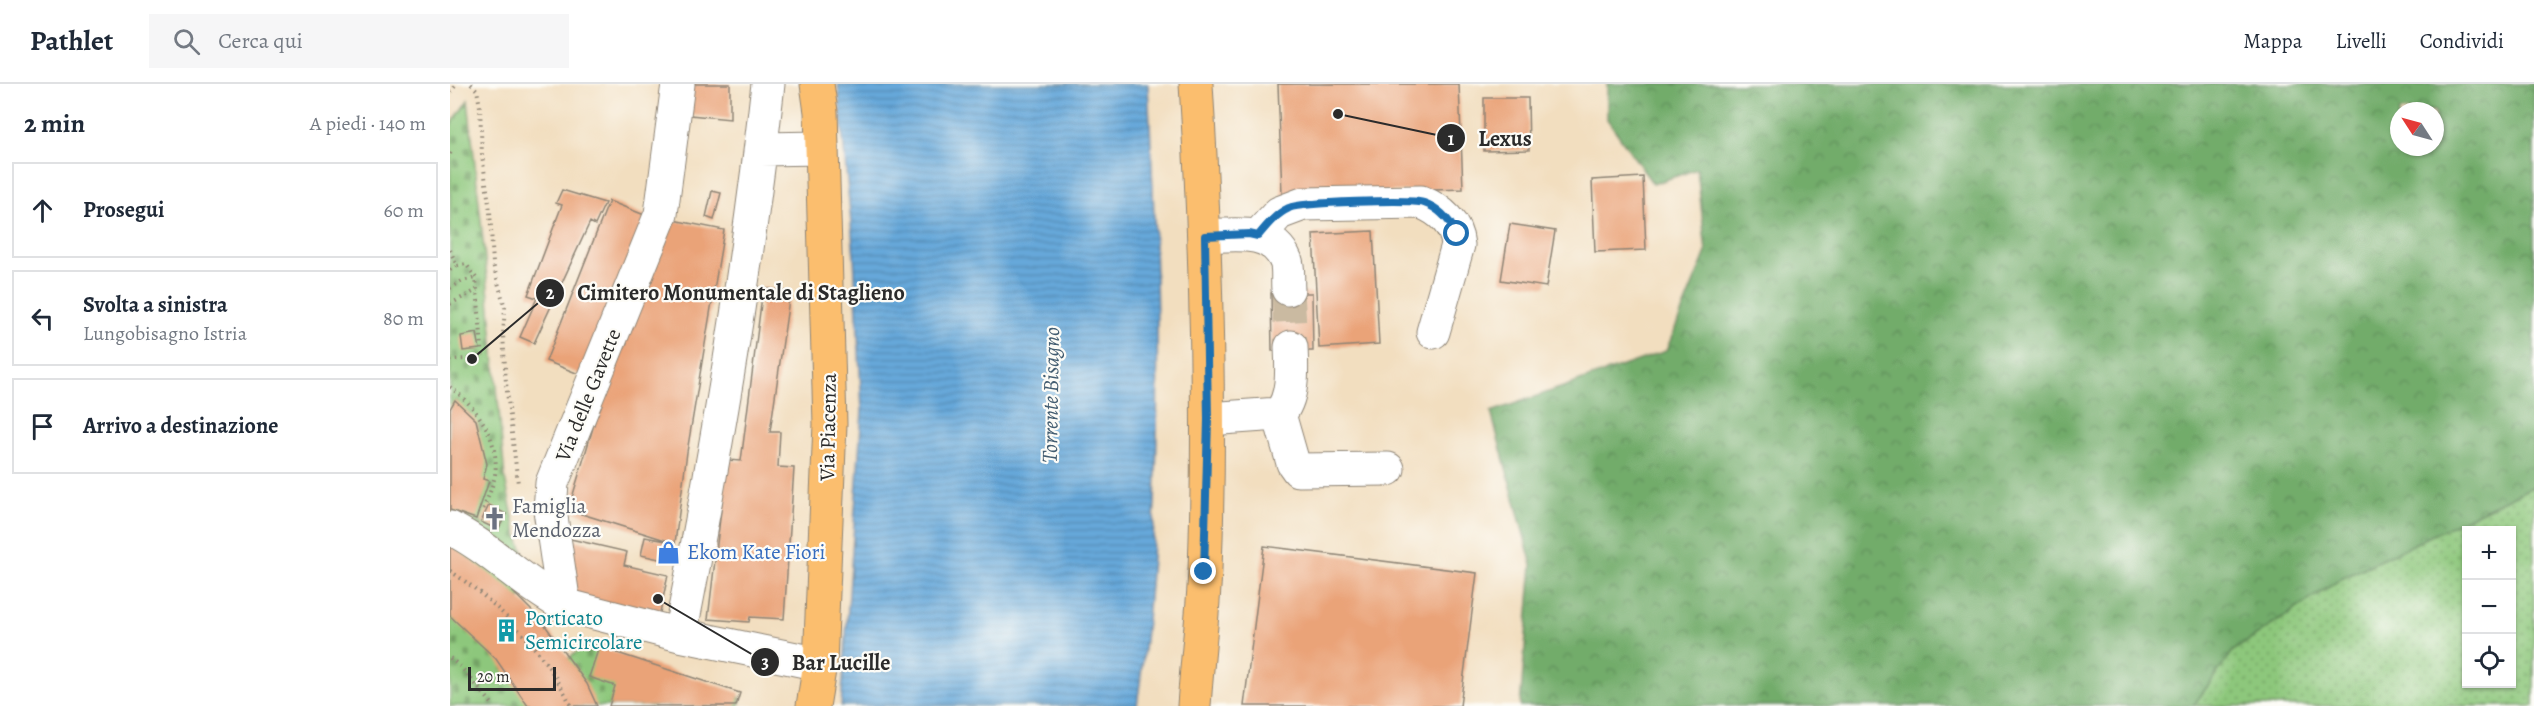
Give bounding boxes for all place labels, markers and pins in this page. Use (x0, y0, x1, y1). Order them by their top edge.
callout: Lexus (1436, 118, 1544, 158)
callout: Cimitero Monumentale di Staglieno (535, 273, 917, 313)
place label: Famiglia Mendozza (512, 492, 601, 544)
church icon: Famiglia Mendozza (481, 505, 507, 531)
place label: Ekom Kate Fiori (687, 538, 826, 566)
shop icon: Ekom Kate Fiori (656, 539, 682, 565)
place label: Porticato Semicircolare (525, 604, 642, 656)
building icon: Porticato Semicircolare (494, 617, 520, 643)
callout: Bar Lucille (750, 642, 903, 682)

